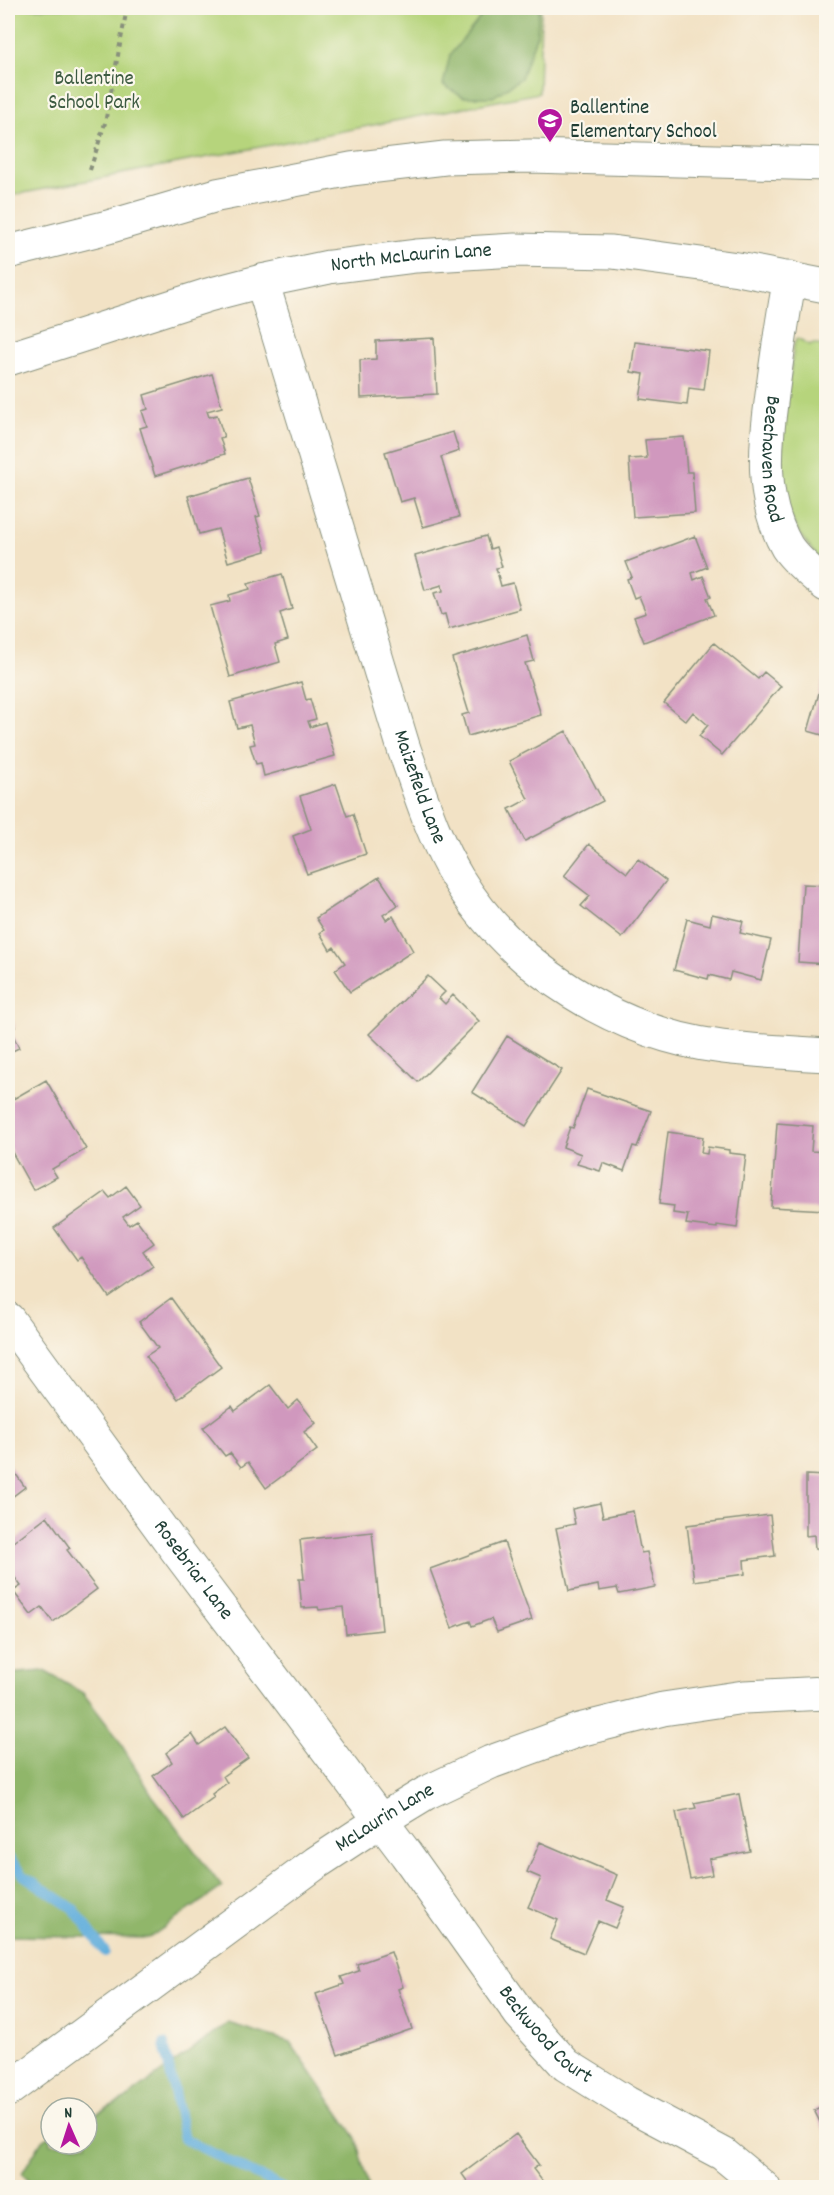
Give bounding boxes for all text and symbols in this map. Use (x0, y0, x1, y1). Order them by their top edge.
park label: Ballentine School Park (48, 65, 140, 119)
place label: Ballentine Elementary School (570, 94, 717, 148)
school or university icon: Ballentine Elementary School (535, 106, 565, 144)
street label: North McLaurin Lane (329, 236, 493, 282)
street label: Beechaven Road (751, 394, 790, 527)
street label: Maizefield Lane (384, 727, 453, 849)
street label: Rosebriar Lane (145, 1514, 240, 1627)
street label: McLaurin Lane (330, 1776, 440, 1861)
street label: Beckwood Court (490, 1980, 598, 2093)
north arrow (39, 2096, 99, 2156)
text: N (64, 2102, 73, 2125)

